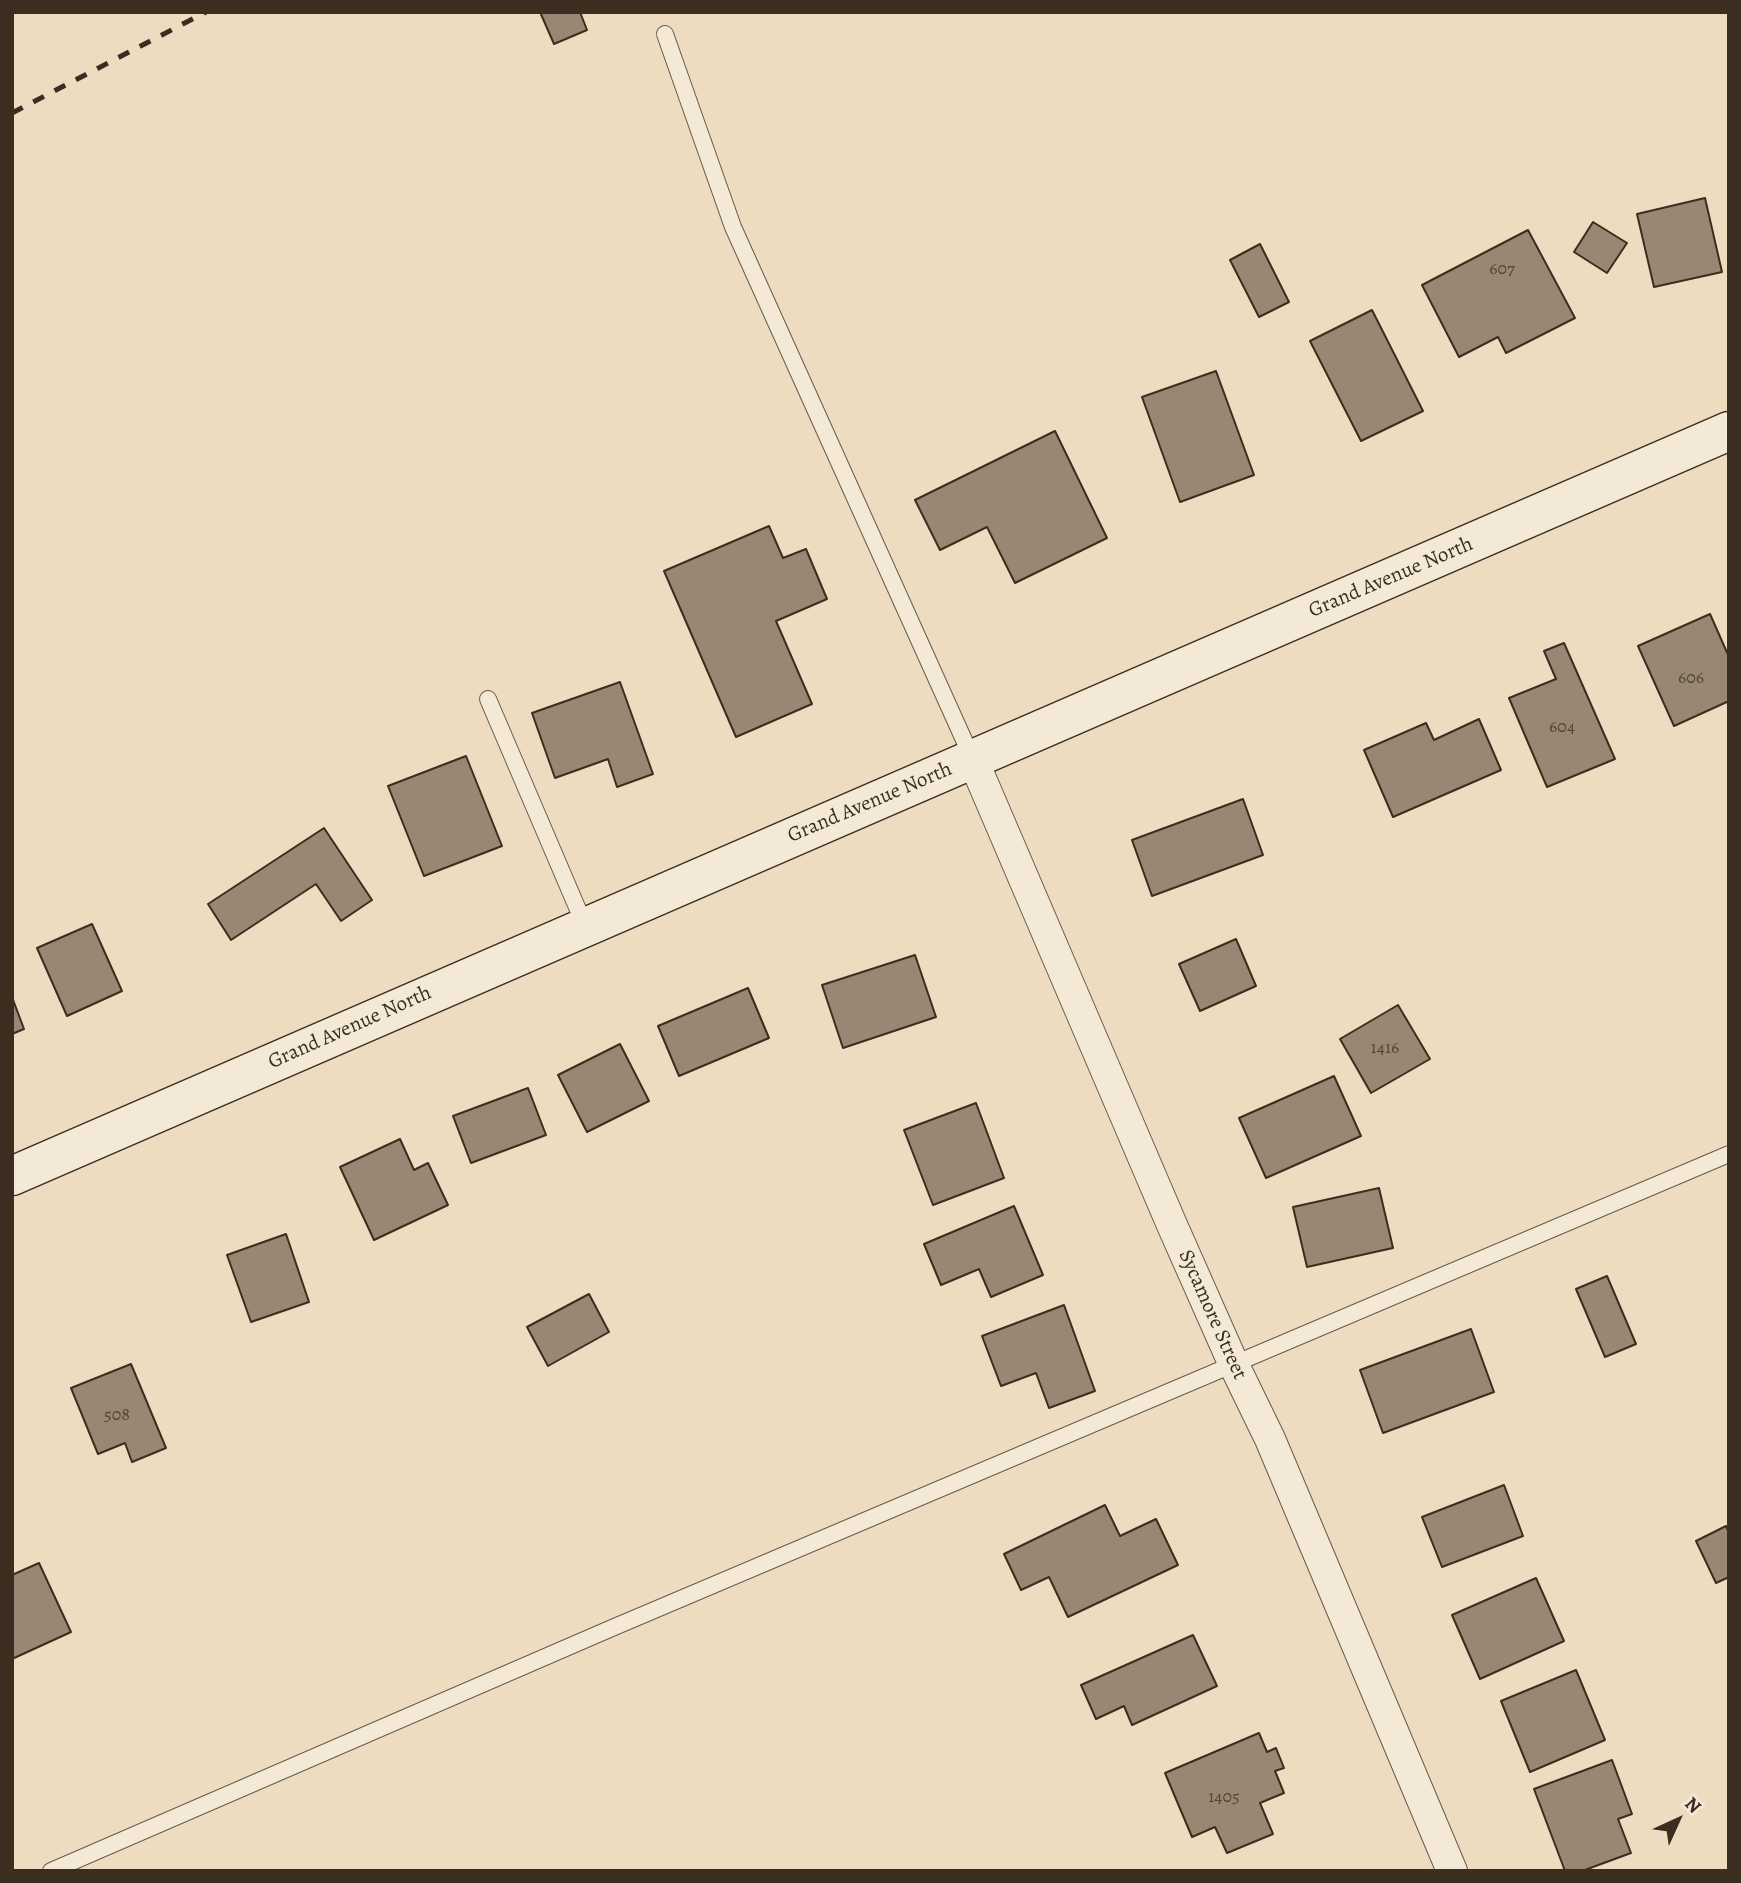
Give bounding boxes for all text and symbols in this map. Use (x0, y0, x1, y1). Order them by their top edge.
house number: 607 (1489, 259, 1515, 281)
street label: Grand Avenue North (1305, 532, 1477, 624)
house number: 606 (1678, 668, 1704, 690)
house number: 604 (1549, 717, 1575, 739)
street label: Grand Avenue North (784, 757, 956, 849)
street label: Grand Avenue North (264, 981, 436, 1075)
house number: 1416 (1371, 1038, 1399, 1060)
street label: Sycamore Street (1172, 1246, 1252, 1384)
house number: 508 (104, 1405, 130, 1427)
north arrow (1643, 1785, 1713, 1855)
house number: 1405 (1208, 1787, 1240, 1809)
text: N (1679, 1791, 1707, 1819)

